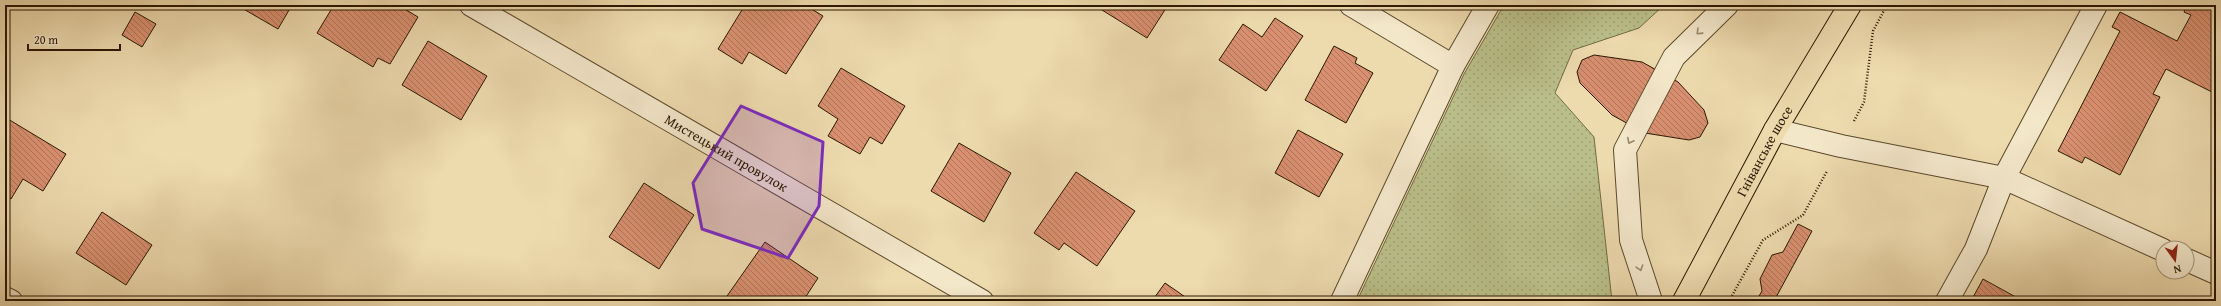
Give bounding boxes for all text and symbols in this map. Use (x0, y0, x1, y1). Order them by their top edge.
scale bar (28, 26, 120, 52)
one-way arrow (1696, 27, 1704, 35)
text: 20 m (34, 31, 58, 48)
street label: Гніванське шосе (1731, 102, 1798, 200)
street label: Мистецький провулок (661, 109, 792, 197)
one-way arrow (1627, 136, 1635, 144)
north arrow (2155, 240, 2195, 280)
text: N (2171, 261, 2183, 279)
one-way arrow (1635, 264, 1644, 271)

